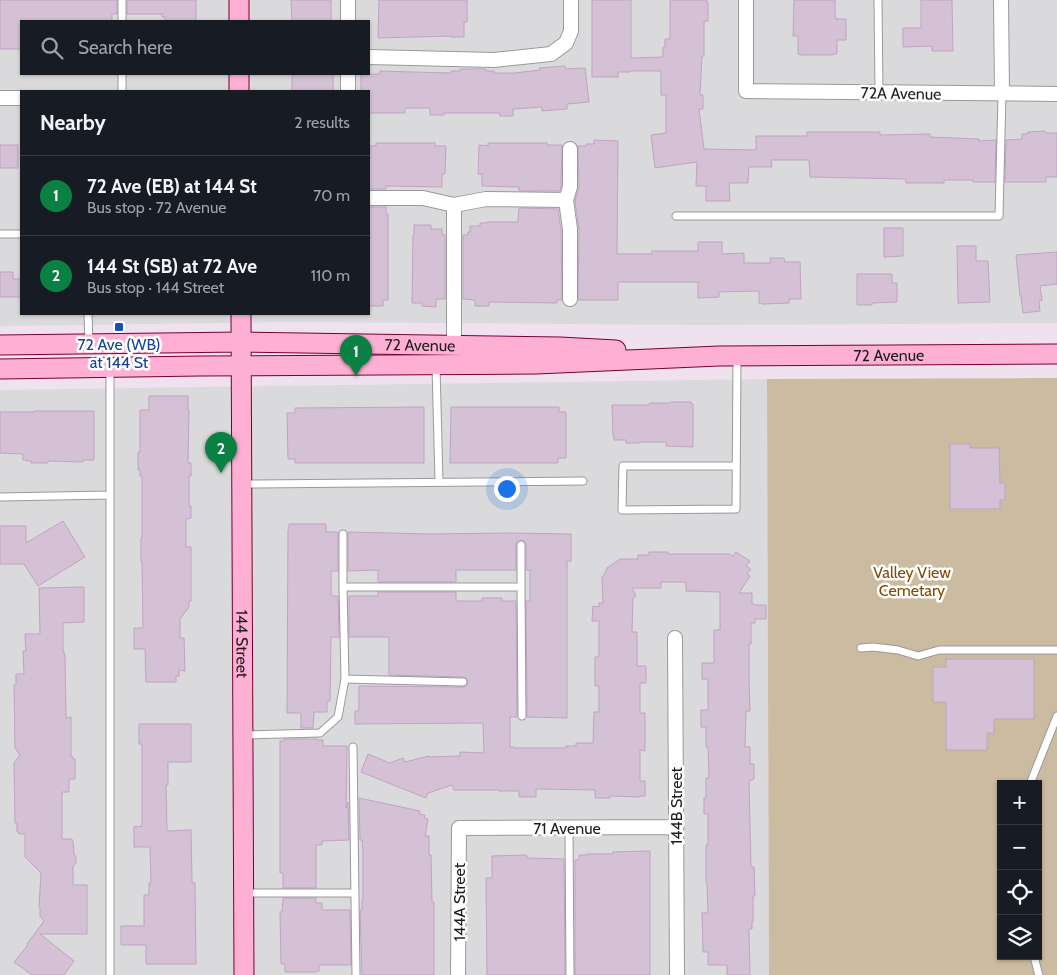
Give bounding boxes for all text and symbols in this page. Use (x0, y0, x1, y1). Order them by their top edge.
search box (20, 20, 370, 75)
icon: search (38, 34, 66, 62)
text: Search here (78, 36, 172, 59)
street label: 72A Avenue (861, 83, 941, 104)
text: Nearby (40, 110, 106, 135)
text: 2 results (294, 113, 350, 132)
text: 72 Ave (EB) at 144 St (87, 175, 257, 198)
text: 1 (53, 186, 59, 205)
text: 70 m (313, 186, 350, 205)
text: Bus stop · 72 Avenue (87, 198, 227, 217)
text: 144 St (SB) at 72 Ave (87, 255, 257, 278)
text: 2 (52, 266, 60, 285)
text: 110 m (311, 266, 350, 285)
text: Bus stop · 144 Street (87, 278, 224, 297)
marker: 72 Ave (WB) at 144 St (113, 321, 125, 333)
place label: 72 Ave (WB) at 144 St (77, 335, 161, 372)
pin: 1 (340, 335, 372, 376)
street label: 72 Avenue (384, 335, 456, 355)
street label: 72 Avenue (853, 346, 924, 365)
pin: 2 (205, 432, 237, 473)
your location (494, 476, 520, 502)
park label: Valley View Cemetary (873, 563, 951, 600)
street label: 144 Street (232, 610, 252, 679)
street label: 144B Street (667, 766, 686, 845)
map controls (997, 780, 1042, 960)
button: + (997, 780, 1042, 825)
street label: 71 Avenue (533, 819, 601, 838)
button: − (997, 825, 1042, 870)
street label: 144A Street (450, 862, 469, 941)
button: locate (997, 870, 1042, 915)
button: layers (997, 915, 1042, 960)

